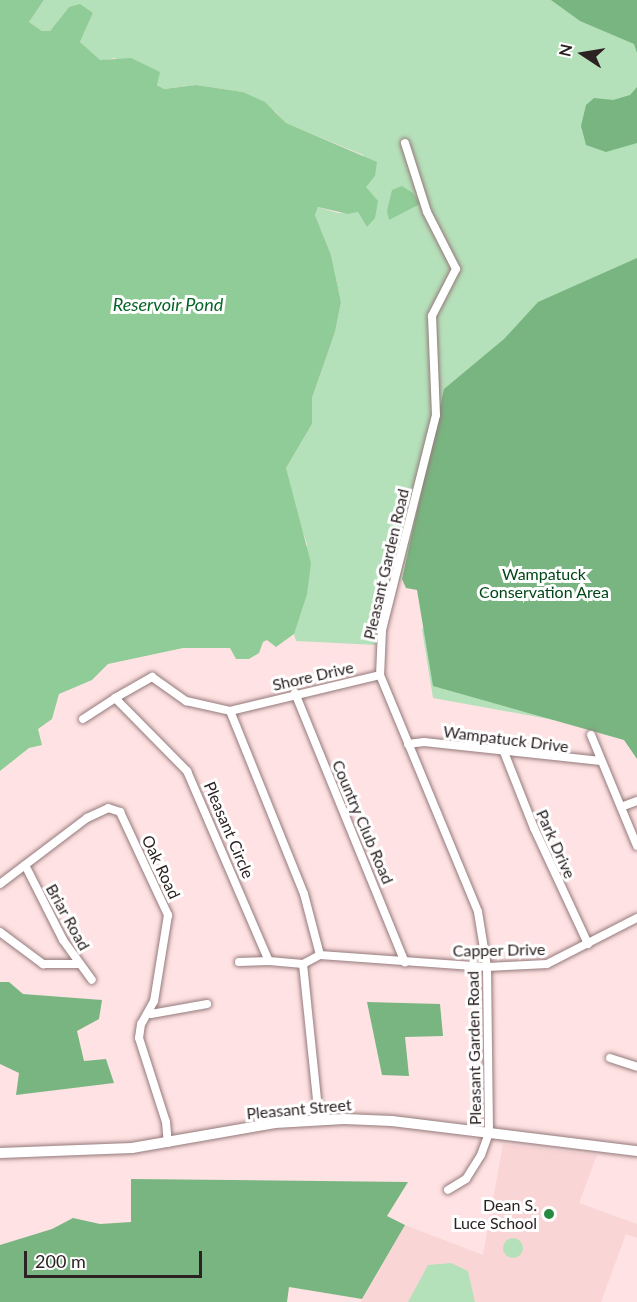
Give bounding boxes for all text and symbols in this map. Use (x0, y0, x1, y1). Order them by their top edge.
north arrow (553, 24, 613, 84)
text: N (554, 42, 575, 58)
water label: Reservoir Pond (113, 293, 223, 315)
street label: Pleasant Garden Road (359, 487, 413, 641)
park label: Wampatuck Conservation Area (479, 564, 609, 602)
street label: Shore Drive (271, 657, 355, 695)
street label: Wampatuck Drive (442, 722, 570, 756)
street label: Country Club Road (328, 757, 398, 887)
street label: Pleasant Circle (200, 779, 258, 881)
street label: Park Drive (532, 807, 580, 881)
street label: Oak Road (138, 832, 184, 902)
street label: Briar Road (42, 880, 94, 954)
street label: Capper Drive (452, 940, 546, 960)
street label: Pleasant Garden Road (463, 971, 485, 1125)
street label: Pleasant Street (246, 1095, 352, 1123)
place label: Dean S. Luce School (453, 1195, 537, 1233)
marker: Dean S. Luce School (542, 1207, 556, 1221)
scale bar (27, 1239, 206, 1277)
text: 200 m (35, 1250, 86, 1272)

